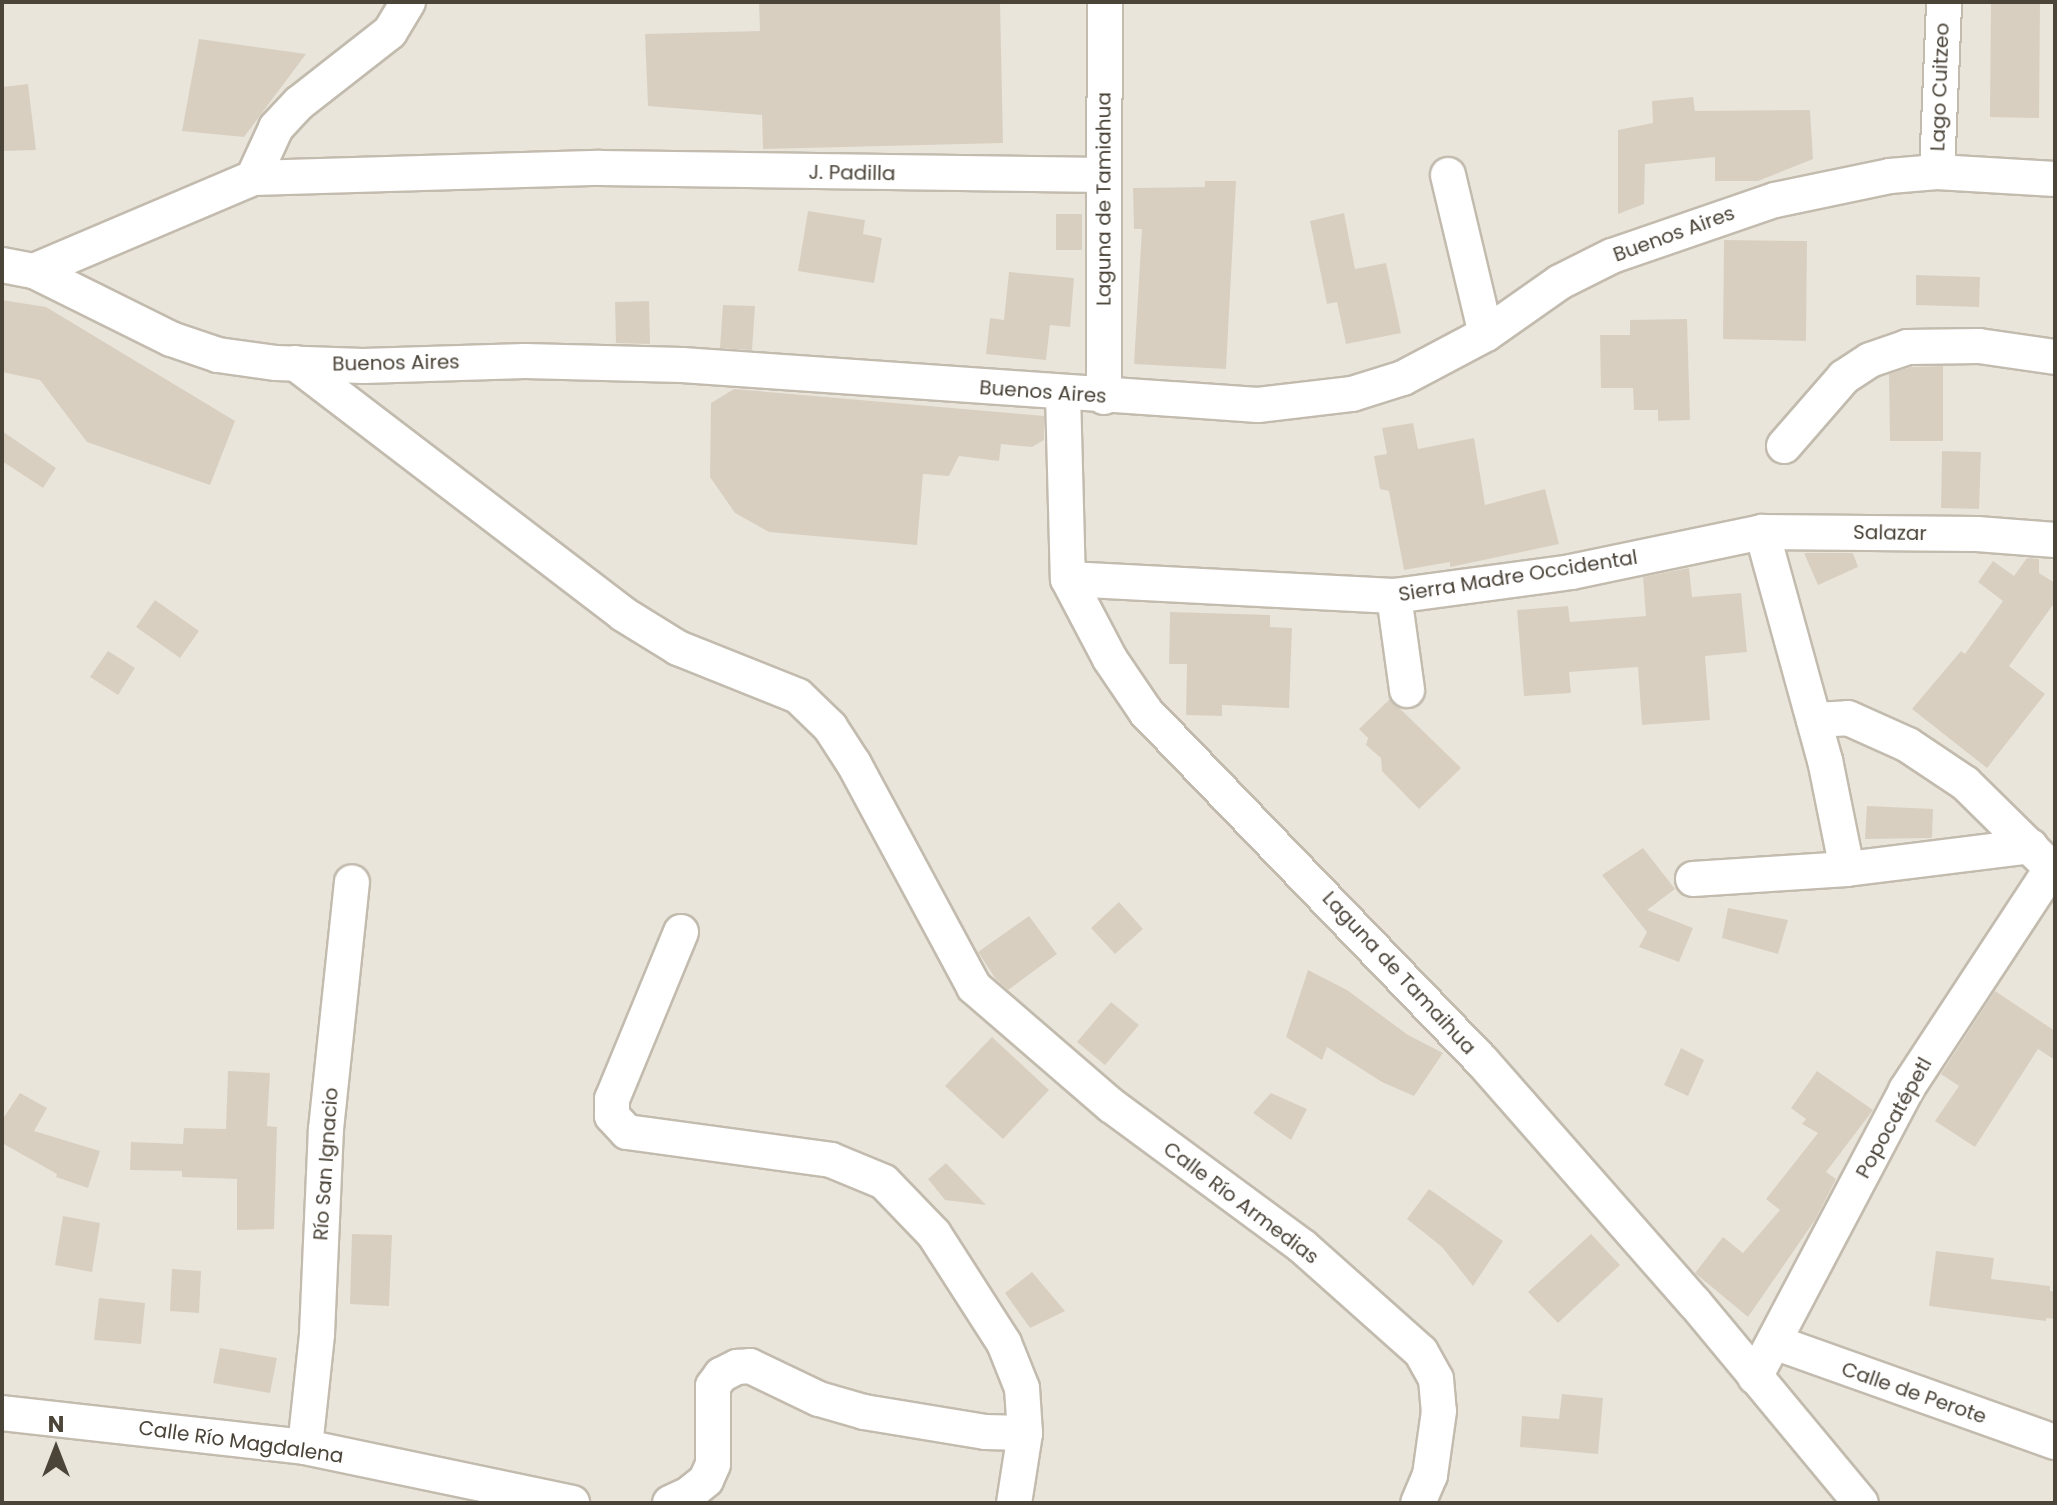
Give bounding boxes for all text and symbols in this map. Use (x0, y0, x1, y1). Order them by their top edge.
street label: Lago Cuitzeo (1926, 22, 1954, 152)
street label: Laguna de Tamiahua (1092, 92, 1116, 306)
street label: J. Padilla (808, 160, 896, 186)
street label: Buenos Aires (1610, 201, 1738, 267)
street label: Buenos Aires (332, 350, 460, 376)
street label: Buenos Aires (979, 376, 1107, 408)
street label: Salazar (1853, 520, 1927, 546)
street label: Sierra Madre Occidental (1397, 545, 1639, 607)
street label: Laguna de Tamaihua (1317, 887, 1481, 1059)
street label: Popocatépetl (1851, 1054, 1937, 1182)
street label: Río San Ignacio (309, 1087, 343, 1241)
street label: Calle Río Armedias (1159, 1137, 1323, 1269)
street label: Calle de Perote (1838, 1357, 1990, 1429)
north arrow (16, 1409, 96, 1489)
text: N (48, 1409, 64, 1440)
street label: Calle Río Magdalena (137, 1416, 345, 1468)

